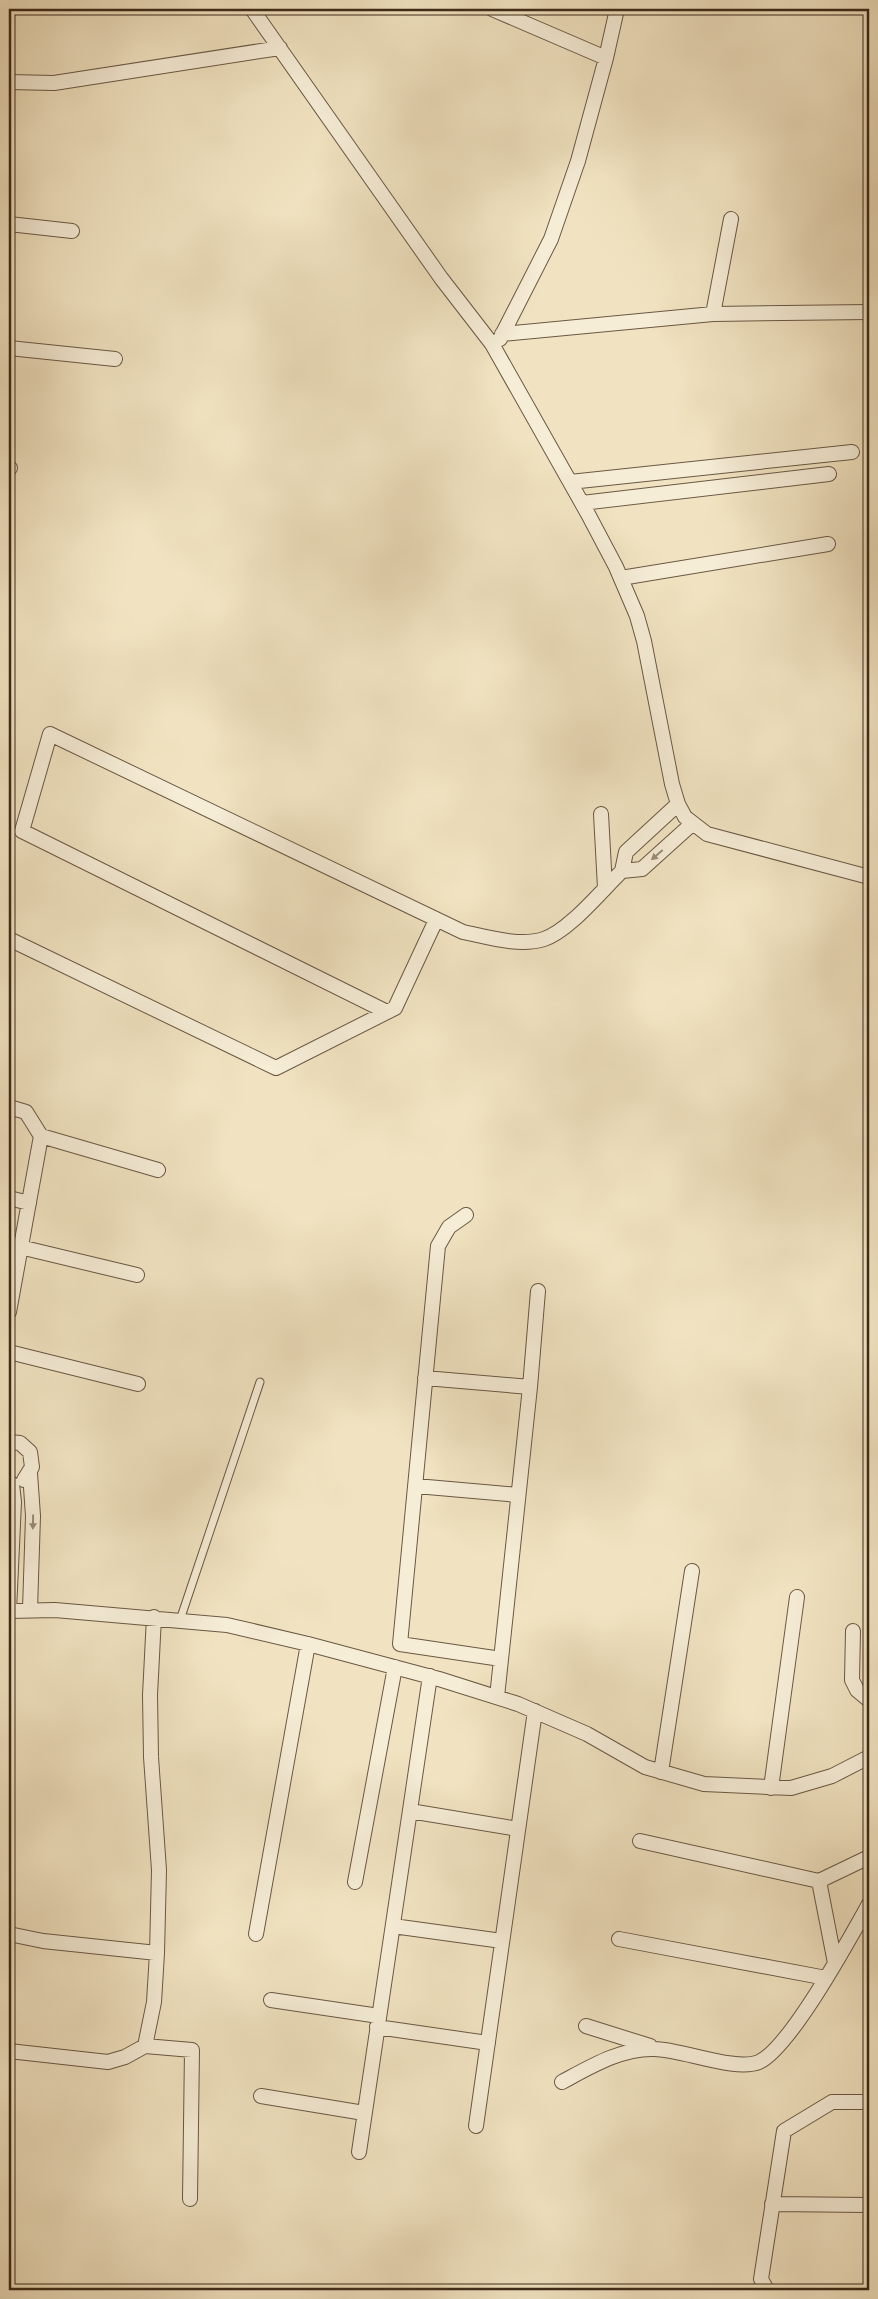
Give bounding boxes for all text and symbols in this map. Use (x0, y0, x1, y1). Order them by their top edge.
one-way arrow (650, 850, 663, 861)
one-way arrow (29, 1514, 37, 1530)

